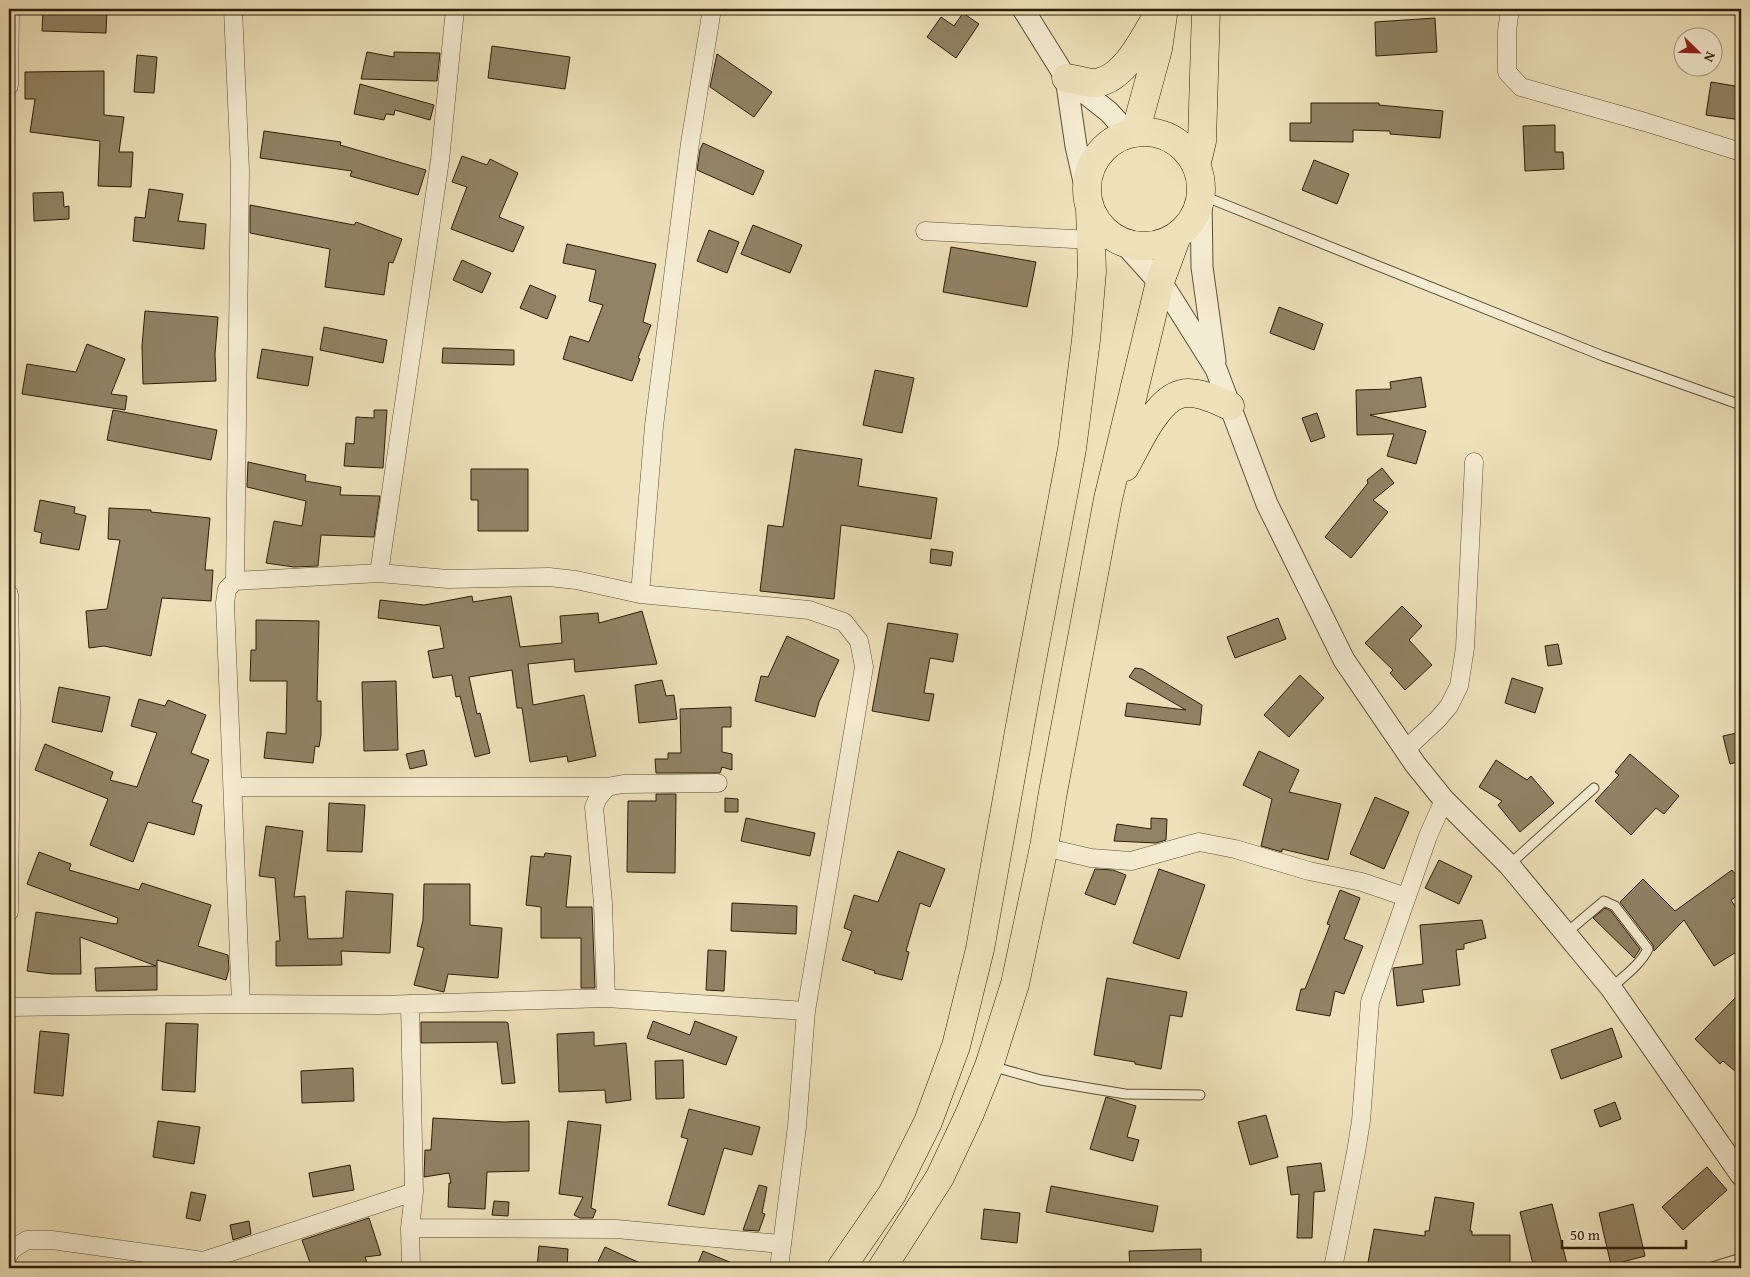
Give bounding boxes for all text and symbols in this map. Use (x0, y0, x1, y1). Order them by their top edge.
north arrow (1672, 28, 1722, 78)
text: N (1699, 49, 1721, 66)
scale bar (1562, 1217, 1686, 1249)
text: 50 m (1570, 1224, 1601, 1245)

